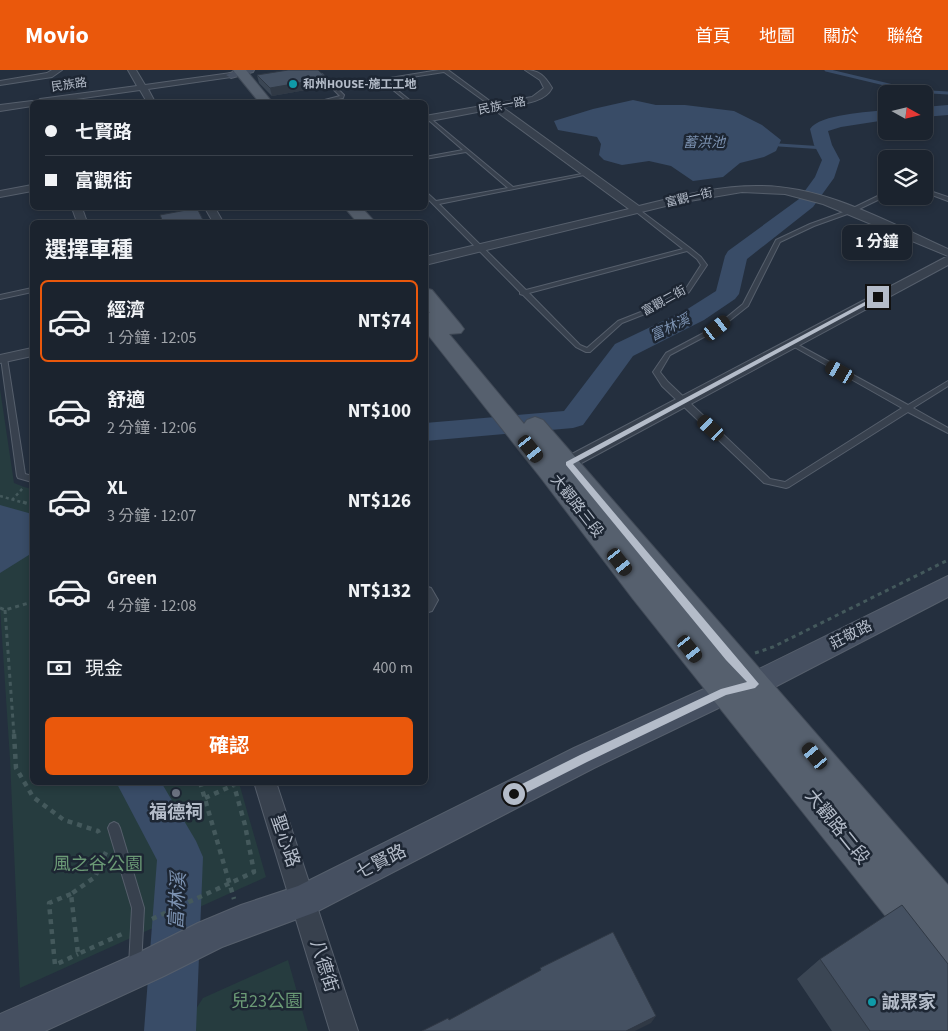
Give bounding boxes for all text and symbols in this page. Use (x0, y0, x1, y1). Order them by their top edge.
text: Movio (25, 18, 89, 53)
text: 首頁 (695, 24, 731, 49)
text: 地圖 (759, 24, 795, 49)
text: 關於 (823, 24, 859, 49)
text: 聯絡 (887, 24, 923, 49)
street label: 民族路 (50, 74, 88, 96)
place label: 和州HOUSE-施工工地 (303, 76, 416, 93)
marker: 和州HOUSE-施工工地 (287, 78, 299, 90)
north arrow (878, 85, 932, 140)
map controls (878, 85, 933, 205)
street label: 民族一路 (477, 93, 527, 119)
text: 七賢路 (75, 119, 132, 146)
water label: 蓄洪池 (683, 133, 727, 153)
button: layers (878, 150, 933, 205)
text: 富觀街 (75, 168, 132, 195)
street label: 富觀一街 (664, 184, 714, 212)
callout: 1 分鐘 (843, 224, 913, 260)
text: 1 分鐘 (855, 231, 899, 253)
text: 選擇車種 (45, 234, 133, 266)
street label: 富觀二街 (639, 282, 689, 320)
route end (867, 286, 889, 308)
text: 經濟 (107, 297, 145, 324)
icon: car (47, 299, 92, 344)
text: NT$74 (358, 308, 411, 335)
water label: 富林溪 (647, 309, 695, 346)
car (700, 313, 733, 343)
text: 1 分鐘 · 12:05 (107, 327, 196, 349)
car (823, 358, 856, 386)
text: 舒適 (107, 387, 145, 414)
icon: car (47, 389, 92, 434)
text: NT$100 (348, 398, 411, 425)
car (694, 412, 727, 444)
text: 2 分鐘 · 12:06 (107, 417, 196, 439)
car (515, 433, 546, 465)
street label: 大觀路三段 (546, 470, 608, 542)
text: XL (107, 475, 128, 502)
icon: car (47, 479, 92, 524)
text: NT$126 (348, 488, 411, 515)
text: 3 分鐘 · 12:07 (107, 505, 196, 527)
car (604, 546, 635, 578)
text: Green (107, 565, 157, 592)
icon: car (47, 569, 92, 614)
text: NT$132 (348, 578, 411, 605)
text: 4 分鐘 · 12:08 (107, 595, 196, 617)
street label: 莊敬路 (826, 615, 876, 655)
car (674, 633, 705, 665)
icon: cash (45, 654, 73, 682)
text: 現金 (85, 656, 123, 683)
text: 400 m (373, 657, 413, 679)
button: 確認 (45, 717, 413, 775)
car (799, 740, 830, 772)
route start (503, 783, 525, 805)
street label: 大觀路二段 (799, 784, 875, 870)
marker: 福德祠 (170, 787, 182, 799)
place label: 福德祠 (149, 800, 203, 825)
street label: 聖心路 (264, 811, 306, 871)
street label: 七賢路 (351, 839, 411, 885)
park label: 風之谷公園 (53, 852, 143, 877)
water label: 富林溪 (163, 869, 193, 930)
street label: 八德街 (304, 937, 344, 995)
park label: 兒23公園 (231, 989, 303, 1014)
place label: 誠聚家 (882, 990, 936, 1015)
marker: 誠聚家 (866, 996, 878, 1008)

